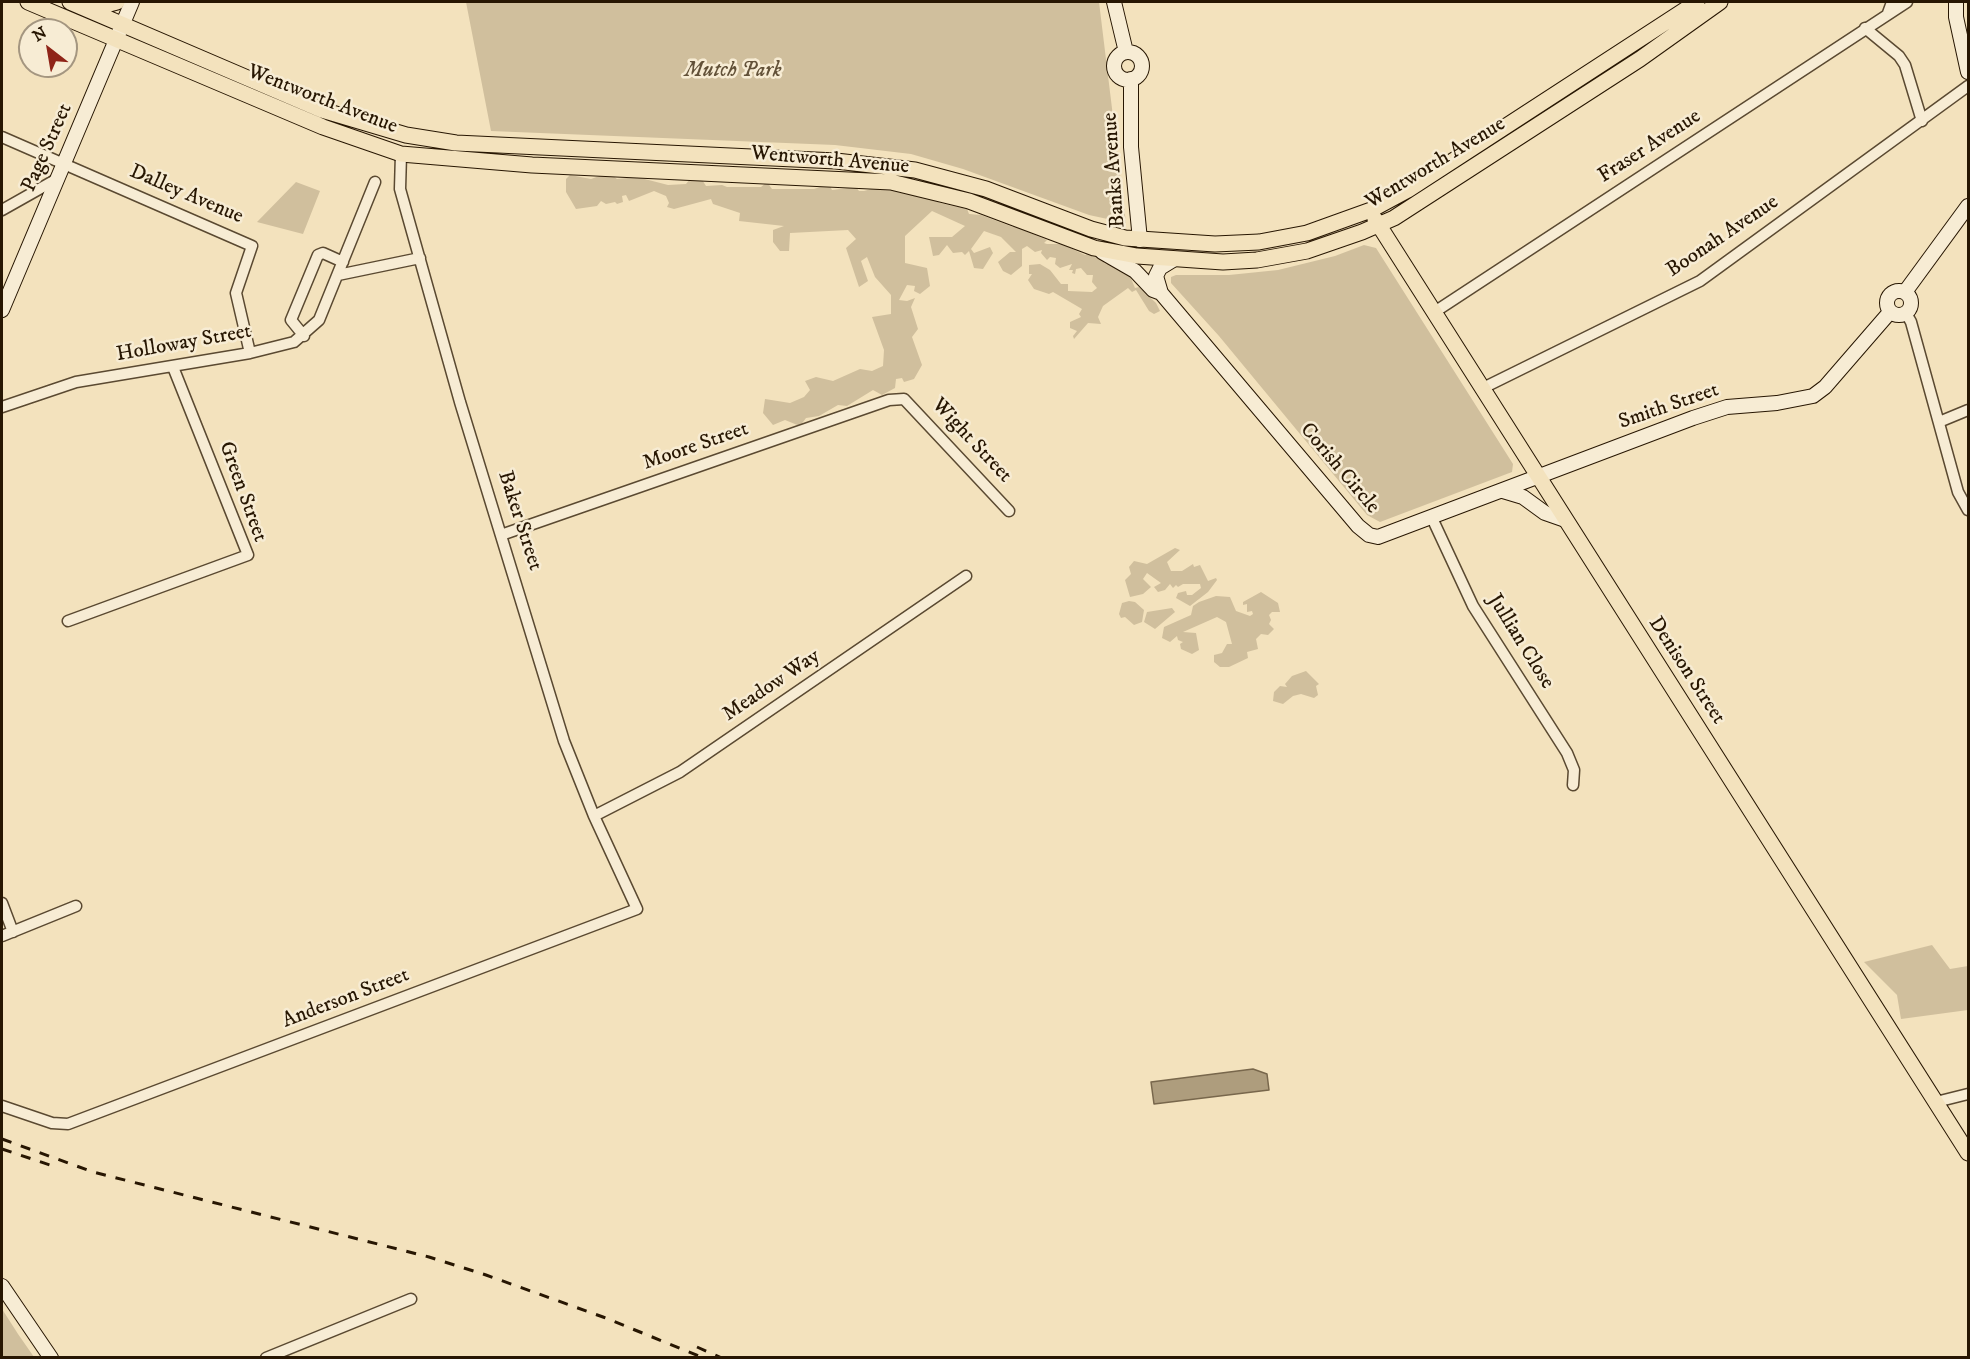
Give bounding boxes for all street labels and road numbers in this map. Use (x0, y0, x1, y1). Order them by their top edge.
street label: Wentworth Avenue (243, 60, 401, 140)
street label: Page Street (17, 100, 79, 196)
street label: Fraser Avenue (1594, 105, 1706, 189)
street label: Banks Avenue (1098, 111, 1132, 229)
street label: Wentworth Avenue (1362, 112, 1510, 216)
street label: Wentworth Avenue (750, 142, 910, 180)
street label: Dalley Avenue (125, 160, 247, 230)
street label: Boonah Avenue (1662, 190, 1784, 284)
street label: Holloway Street (115, 320, 253, 368)
street label: Smith Street (1616, 378, 1722, 436)
street label: Wight Street (925, 393, 1017, 489)
street label: Moore Street (640, 417, 752, 477)
street label: Corish Circle (1294, 418, 1384, 520)
street label: Green Street (212, 438, 272, 546)
street label: Baker Street (491, 468, 547, 574)
street label: Jullian Close (1481, 590, 1559, 694)
street label: Denison Street (1642, 613, 1730, 729)
street label: Meadow Way (719, 644, 825, 728)
street label: Anderson Street (279, 963, 413, 1035)

